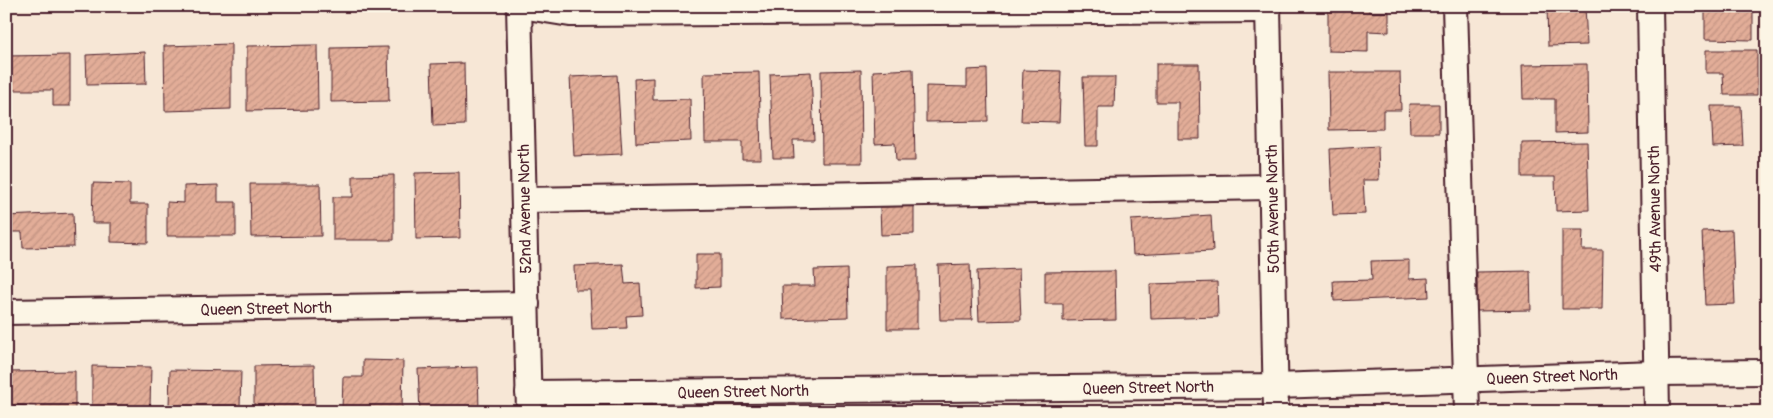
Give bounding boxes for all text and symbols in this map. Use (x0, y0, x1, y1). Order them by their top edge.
street label: 52nd Avenue North (514, 144, 536, 274)
street label: 50th Avenue North (1262, 144, 1284, 274)
street label: 49th Avenue North (1644, 145, 1666, 272)
street label: Queen Street North (200, 298, 332, 320)
street label: Queen Street North (1486, 365, 1618, 389)
street label: Queen Street North (1082, 377, 1214, 399)
street label: Queen Street North (677, 381, 809, 403)

